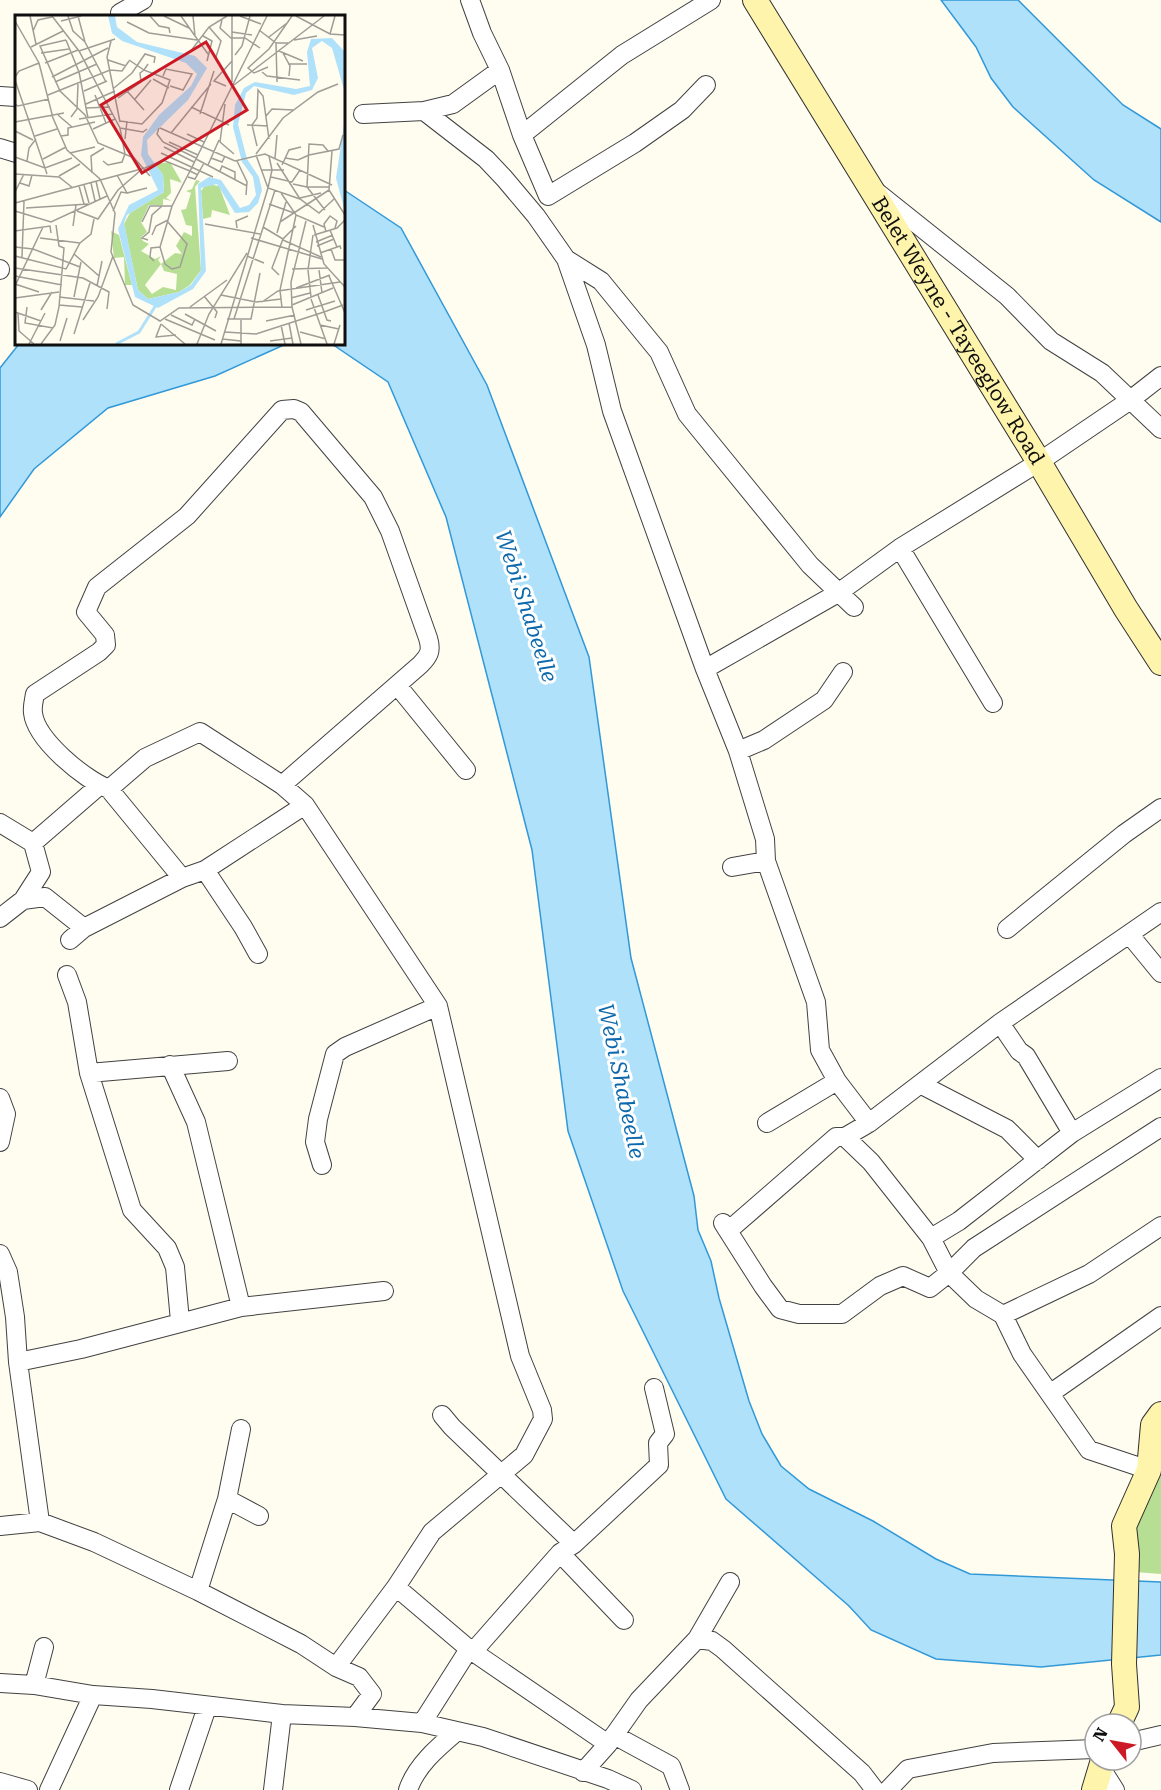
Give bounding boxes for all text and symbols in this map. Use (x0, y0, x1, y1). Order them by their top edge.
inset map (15, 15, 345, 345)
street label: Belet Weyne - Tayeeglow Road (867, 192, 1050, 469)
water label: Webi Shabeelle (490, 527, 563, 685)
water label: Webi Shabeelle (593, 1001, 650, 1161)
north arrow (1083, 1712, 1143, 1772)
text: N (1089, 1724, 1112, 1745)

